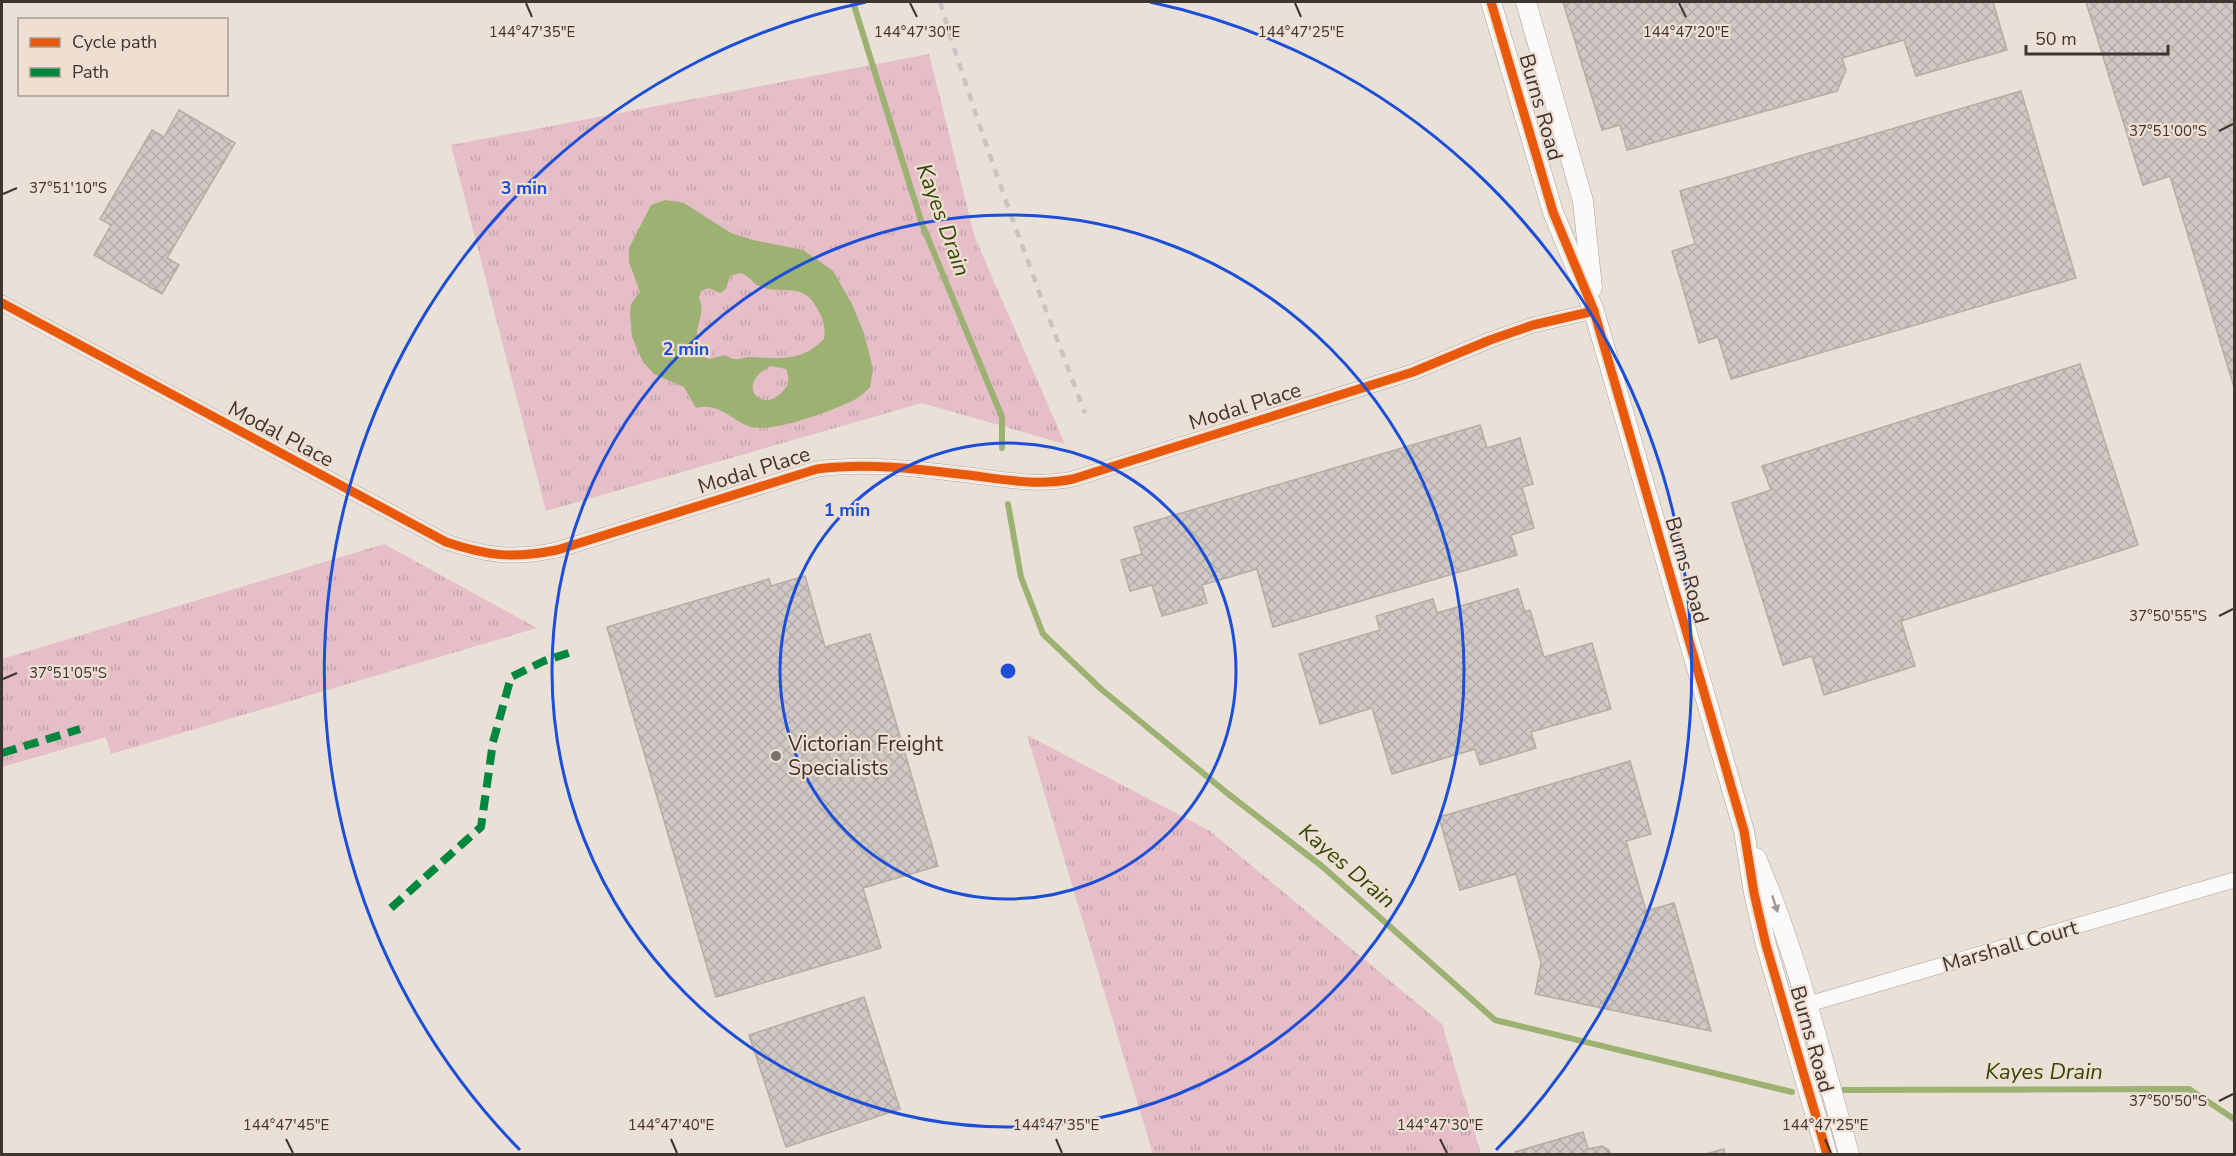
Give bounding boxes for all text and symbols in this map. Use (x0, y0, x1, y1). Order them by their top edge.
legend (18, 18, 228, 96)
scale bar (2026, 18, 2168, 56)
text: 144°47'35"E (489, 22, 575, 42)
text: 144°47'30"E (874, 22, 960, 42)
text: 144°47'25"E (1258, 22, 1344, 42)
text: 144°47'20"E (1643, 22, 1729, 42)
text: 50 m (2035, 27, 2077, 51)
text: Cycle path (72, 30, 157, 54)
street label: Burns Road (1512, 50, 1570, 164)
text: Path (72, 60, 109, 84)
text: 37°51'00"S (2129, 121, 2207, 141)
water label: Kayes Drain (909, 160, 977, 280)
text: 3 min (501, 176, 547, 200)
text: 37°51'10"S (29, 178, 107, 198)
text: 2 min (663, 337, 709, 361)
street label: Modal Place (1185, 376, 1305, 436)
street label: Modal Place (223, 394, 339, 474)
street label: Modal Place (694, 440, 814, 500)
text: 1 min (824, 498, 870, 522)
street label: Burns Road (1658, 513, 1716, 627)
text: 37°50'55"S (2129, 606, 2207, 626)
centre of rings (998, 661, 1018, 681)
text: 37°51'05"S (29, 663, 107, 683)
place label: Victorian Freight Specialists (787, 730, 944, 782)
marker: Victorian Freight Specialists (769, 749, 783, 763)
water label: Kayes Drain (1292, 817, 1402, 915)
one-way arrow (1770, 895, 1780, 913)
street label: Marshall Court (1939, 913, 2082, 979)
street label: Burns Road (1783, 982, 1841, 1096)
water label: Kayes Drain (1985, 1057, 2103, 1087)
text: 37°50'50"S (2129, 1091, 2207, 1111)
text: 144°47'45"E (243, 1115, 329, 1135)
text: 144°47'40"E (628, 1115, 714, 1135)
text: 144°47'35"E (1013, 1115, 1099, 1135)
text: 144°47'30"E (1397, 1115, 1483, 1135)
text: 144°47'25"E (1782, 1115, 1868, 1135)

